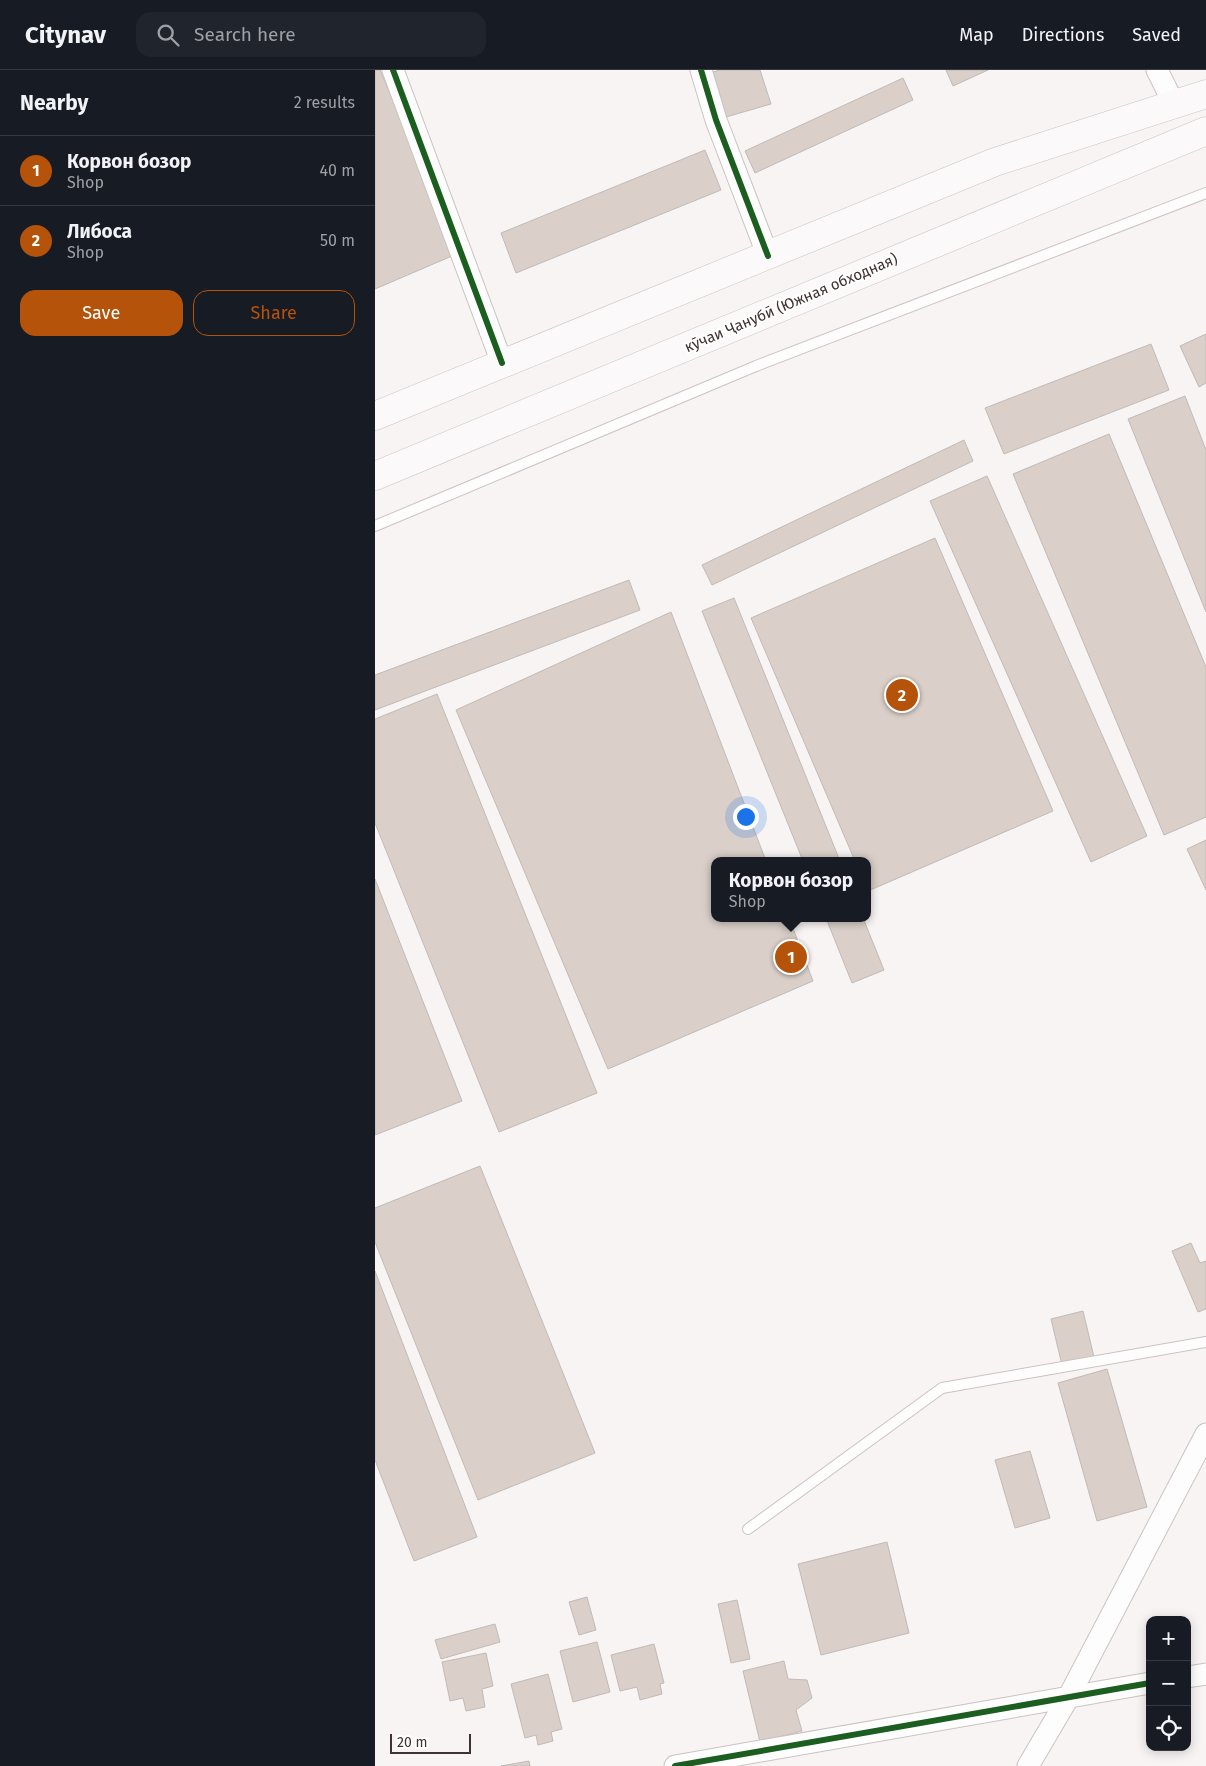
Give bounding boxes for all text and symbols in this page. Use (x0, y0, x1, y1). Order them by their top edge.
search box (136, 12, 486, 57)
text: Citynav (25, 21, 106, 49)
icon: search (154, 21, 182, 49)
text: Search here (194, 23, 296, 46)
text: Map (959, 24, 994, 46)
text: Directions (1022, 24, 1104, 46)
text: Saved (1132, 24, 1181, 46)
text: Nearby (20, 90, 88, 116)
text: 2 results (294, 93, 355, 112)
text: Корвон бозор (67, 150, 191, 173)
text: 1 (32, 161, 40, 180)
text: 40 m (320, 161, 355, 180)
text: Shop (67, 173, 104, 192)
text: Либоса (67, 220, 132, 243)
text: 2 (32, 231, 40, 250)
text: 50 m (320, 231, 355, 250)
text: Shop (67, 243, 104, 262)
street label: кӯчаи Ҷанубӣ (Южная обходная) (682, 250, 900, 356)
button: Save (20, 290, 183, 336)
button: Share (193, 290, 355, 336)
pin: 2 (886, 676, 918, 714)
your location (733, 804, 759, 830)
popup (711, 857, 871, 922)
text: Корвон бозор (729, 869, 853, 892)
text: Shop (729, 892, 766, 911)
pin: 1 (775, 938, 807, 976)
map controls (1146, 1616, 1191, 1751)
button: + (1146, 1616, 1191, 1661)
button: − (1146, 1661, 1191, 1706)
button: locate (1146, 1706, 1191, 1751)
scale bar (390, 1731, 471, 1754)
text: 20 m (397, 1734, 427, 1751)

